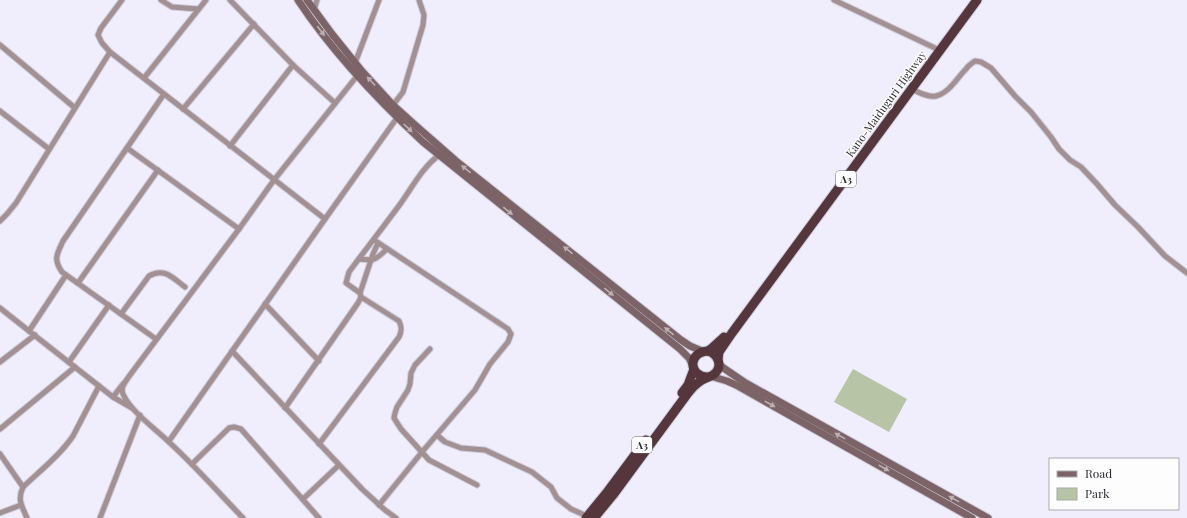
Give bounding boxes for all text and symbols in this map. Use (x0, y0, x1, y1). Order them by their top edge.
one-way arrow (317, 26, 325, 37)
street label: Kano-Maiduguri Highway (842, 47, 930, 160)
one-way arrow (366, 76, 376, 86)
one-way arrow (403, 123, 413, 133)
one-way arrow (461, 164, 472, 173)
road number: A3 (836, 171, 856, 187)
one-way arrow (502, 207, 513, 215)
one-way arrow (562, 245, 573, 254)
one-way arrow (604, 288, 615, 297)
one-way arrow (664, 327, 675, 335)
one-way arrow (764, 401, 776, 408)
one-way arrow (834, 432, 846, 439)
road number: A3 (632, 437, 652, 453)
legend (1049, 458, 1179, 510)
one-way arrow (878, 464, 890, 471)
text: Road (1085, 465, 1112, 481)
text: Park (1085, 485, 1110, 501)
one-way arrow (948, 496, 959, 502)

